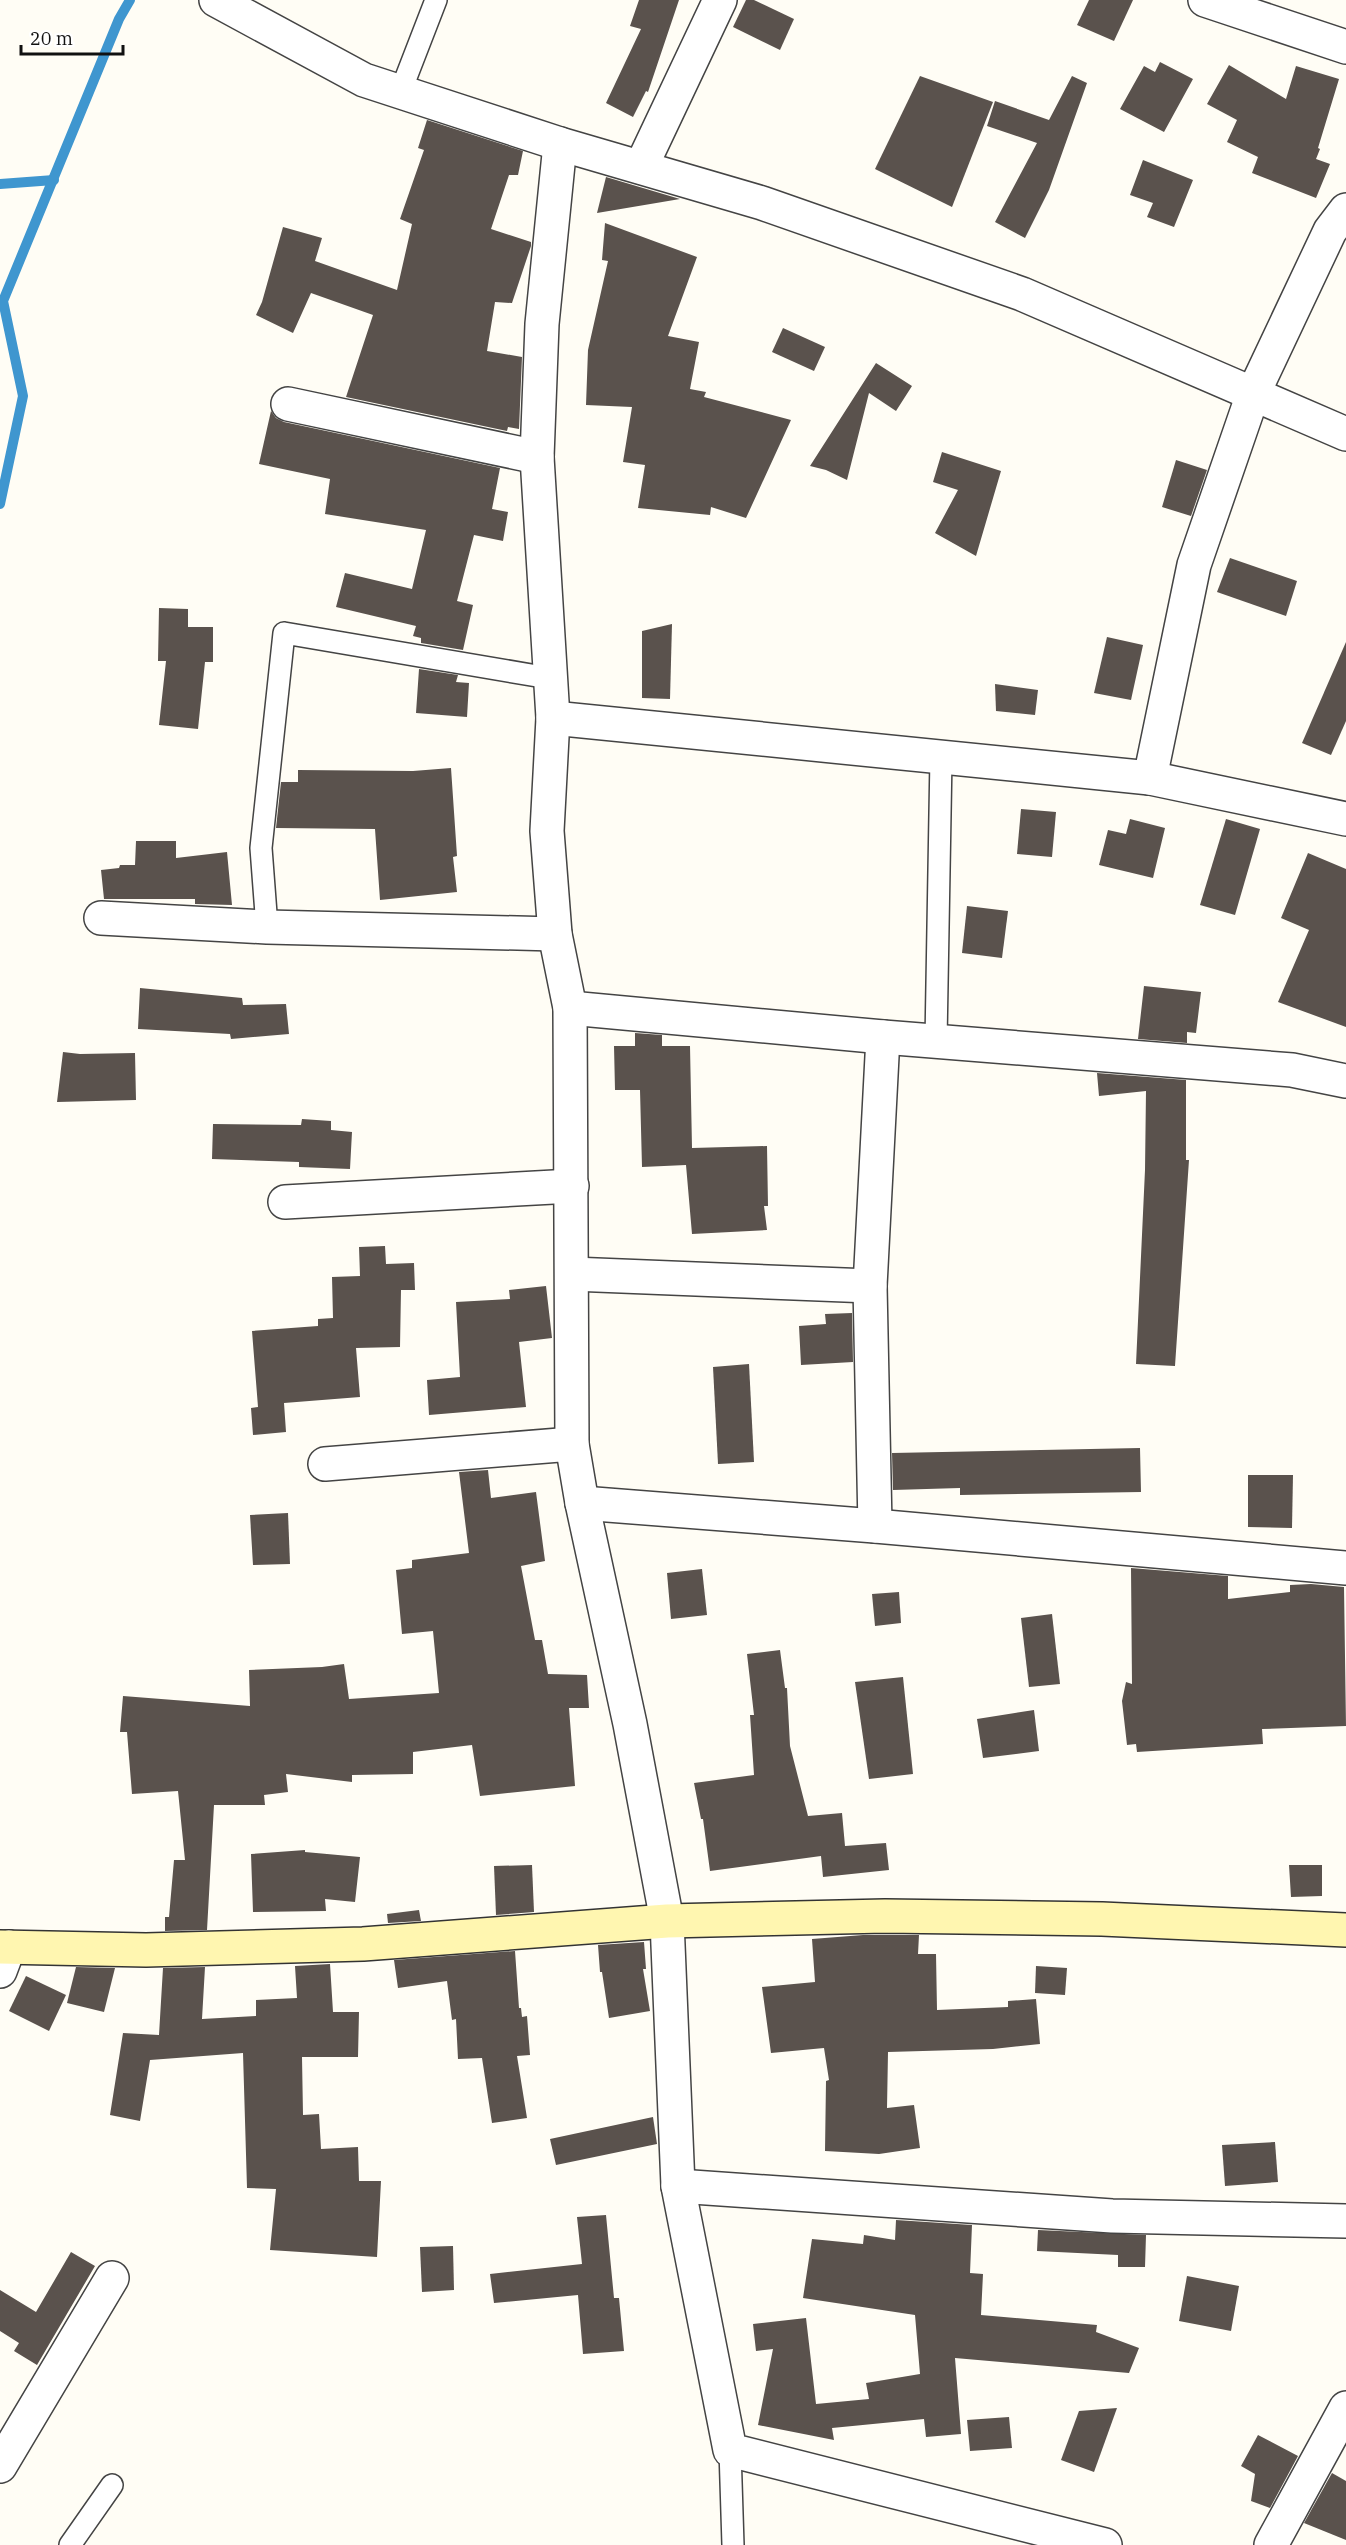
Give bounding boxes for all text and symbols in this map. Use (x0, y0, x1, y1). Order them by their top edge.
scale bar (21, 18, 123, 56)
text: 20 m (30, 27, 73, 50)

